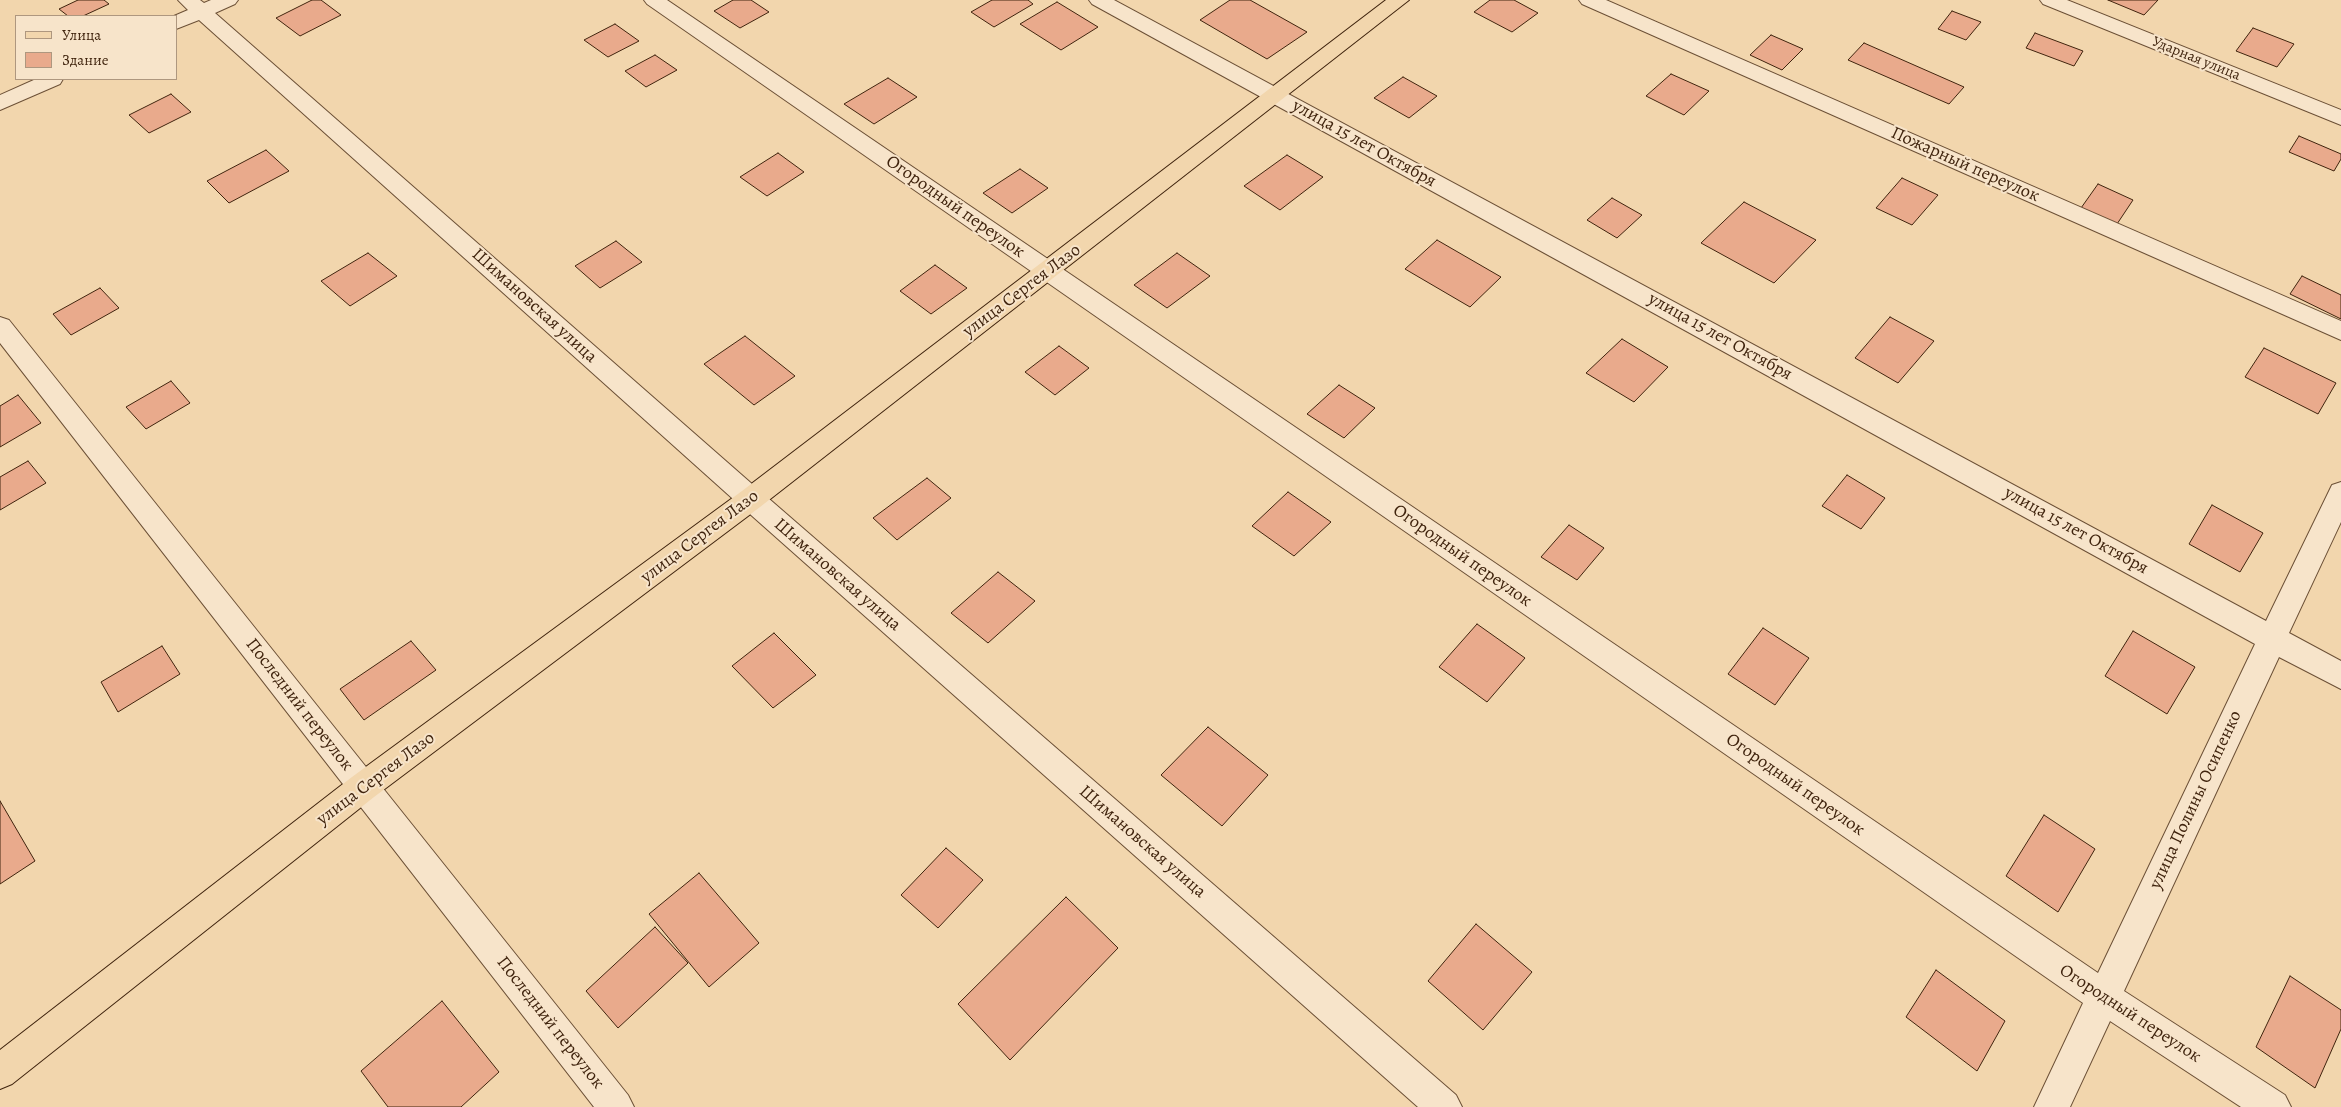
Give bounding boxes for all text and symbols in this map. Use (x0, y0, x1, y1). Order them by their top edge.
legend (15, 15, 178, 80)
text: Улица (62, 25, 101, 45)
street label: Ударная улица (2149, 33, 2243, 85)
text: Здание (62, 50, 109, 70)
street label: улица 15 лет Октября (1288, 95, 1440, 193)
street label: Пожарный переулок (1887, 123, 2043, 207)
street label: Огородный переулок (881, 151, 1029, 263)
street label: улица Сергея Лазо (959, 240, 1085, 342)
street label: Шимановская улица (467, 244, 601, 368)
street label: улица 15 лет Октября (1644, 288, 1796, 386)
street label: улица 15 лет Октября (2000, 482, 2152, 580)
street label: улица Сергея Лазо (637, 486, 763, 588)
street label: Огородный переулок (1388, 500, 1536, 612)
street label: Шимановская улица (769, 514, 905, 636)
street label: Последний переулок (241, 634, 357, 776)
street label: улица Полины Осипенко (2145, 707, 2247, 893)
street label: улица Сергея Лазо (313, 728, 439, 830)
street label: Огородный переулок (1721, 729, 1869, 841)
street label: Шимановская улица (1074, 781, 1210, 903)
street label: Последний переулок (492, 952, 608, 1094)
street label: Огородный переулок (2055, 960, 2205, 1068)

